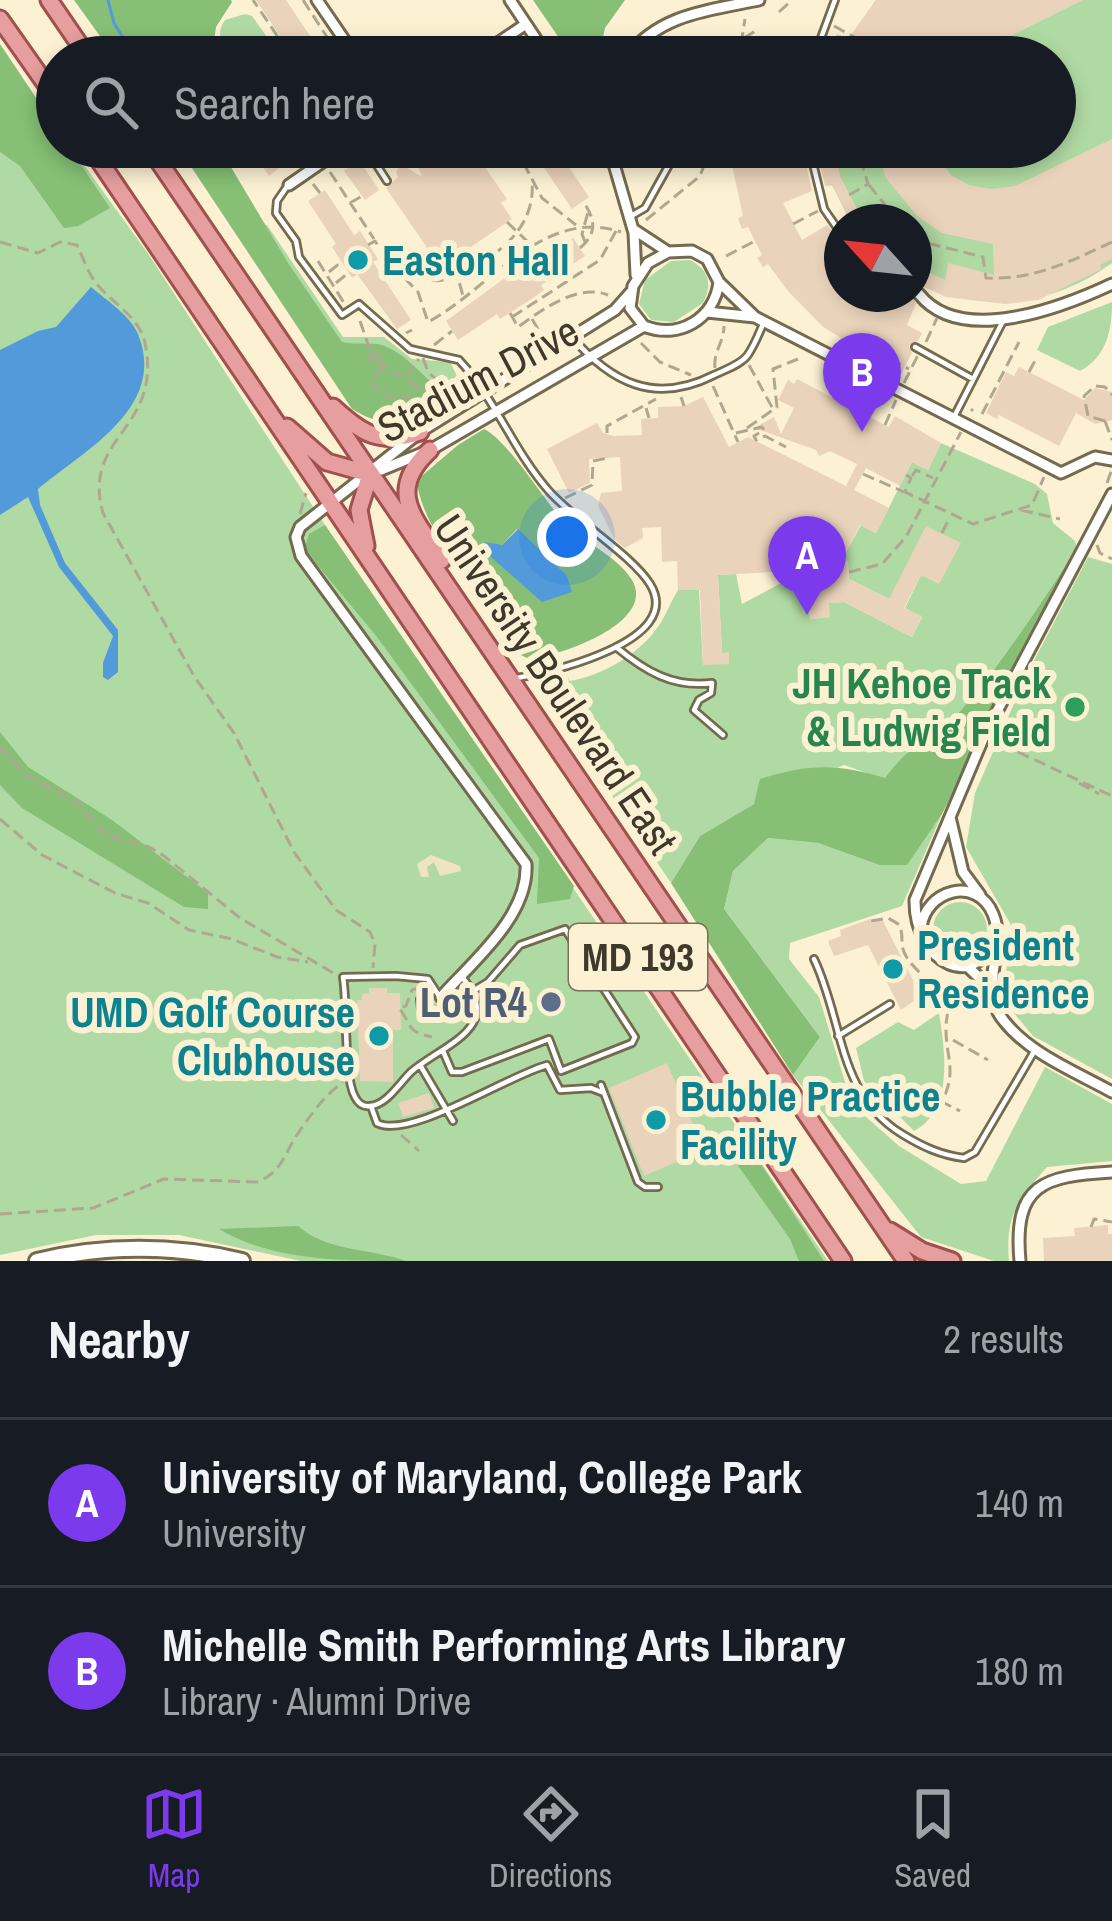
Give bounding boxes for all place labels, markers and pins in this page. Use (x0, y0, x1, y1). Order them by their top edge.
place label: Easton Hall (382, 232, 570, 288)
marker: Easton Hall (345, 247, 371, 273)
pin: B (823, 333, 901, 432)
pin: A (768, 516, 846, 615)
place label: JH Kehoe Track & Ludwig Field (793, 655, 1052, 759)
marker: JH Kehoe Track & Ludwig Field (1062, 694, 1088, 720)
place label: President Residence (917, 917, 1089, 1021)
marker: President Residence (880, 956, 906, 982)
place label: Lot R4 (420, 974, 527, 1030)
place label: UMD Golf Course Clubhouse (70, 984, 355, 1088)
marker: Lot R4 (538, 989, 564, 1015)
marker: UMD Golf Course Clubhouse (366, 1023, 392, 1049)
place label: Bubble Practice Facility (680, 1068, 940, 1172)
marker: Bubble Practice Facility (643, 1107, 669, 1133)

